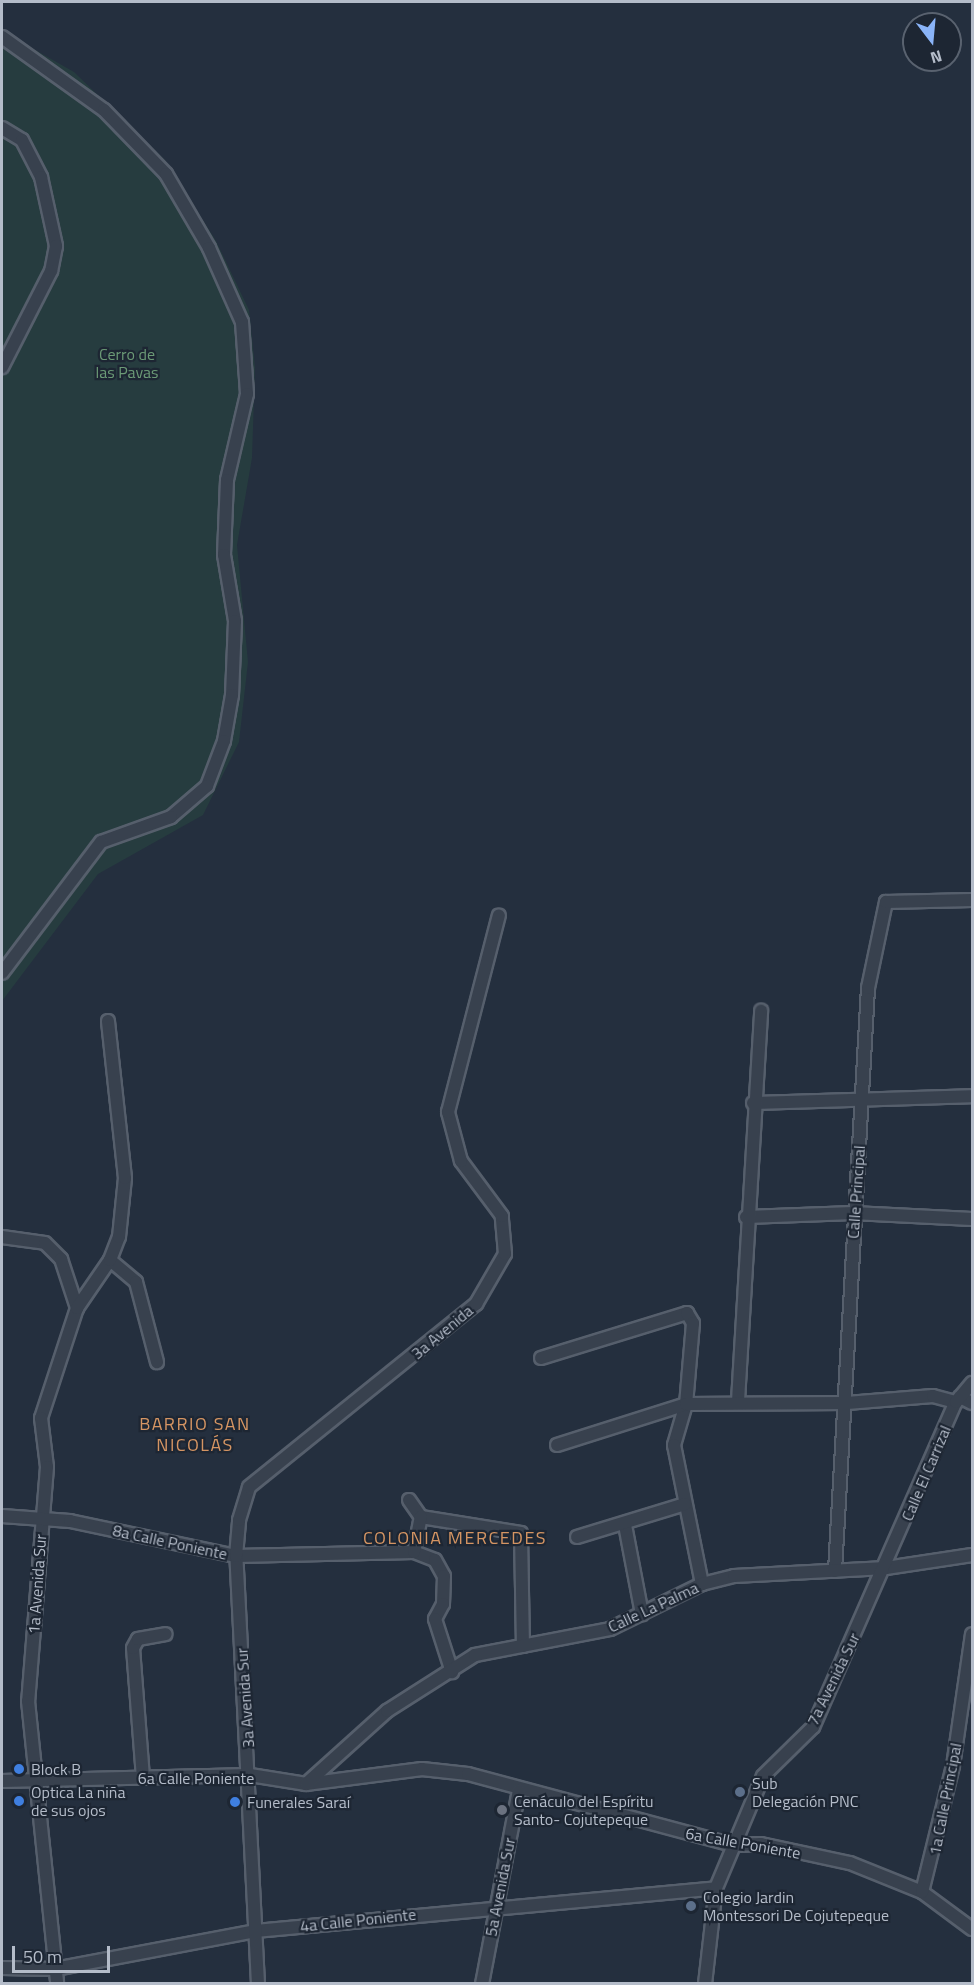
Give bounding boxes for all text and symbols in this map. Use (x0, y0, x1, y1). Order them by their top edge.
north arrow (902, 12, 962, 72)
text: N (928, 44, 945, 70)
park label: Cerro de las Pavas (95, 344, 159, 382)
street label: Calle Principal (843, 1145, 869, 1239)
street label: 3a Avenida (408, 1301, 476, 1363)
district label: BARRIO SAN NICOLÁS (139, 1414, 251, 1456)
street label: Calle El Carrizal (897, 1422, 955, 1524)
street label: 8a Calle Poniente (111, 1520, 229, 1564)
district label: COLONIA MERCEDES (363, 1527, 547, 1549)
street label: 1a Avenida Sur (24, 1533, 50, 1635)
street label: Calle La Palma (605, 1578, 701, 1636)
street label: 7a Avenida Sur (802, 1630, 864, 1728)
street label: 3a Avenida Sur (232, 1647, 258, 1749)
street label: 1a Calle Principal (925, 1741, 965, 1857)
place label: Block B (31, 1759, 81, 1779)
marker: Block B (12, 1762, 26, 1776)
street label: 6a Calle Poniente (138, 1768, 254, 1788)
place label: Sub Delegación PNC (752, 1773, 858, 1811)
place label: Optica La niña de sus ojos (31, 1782, 125, 1820)
marker: Sub Delegación PNC (733, 1785, 747, 1799)
place label: Cenáculo del Espíritu Santo- Cojutepeque (514, 1791, 654, 1829)
place label: Funerales Saraí (247, 1792, 350, 1812)
marker: Optica La niña de sus ojos (12, 1794, 26, 1808)
marker: Funerales Saraí (228, 1795, 242, 1809)
marker: Cenáculo del Espíritu Santo- Cojutepeque (495, 1803, 509, 1817)
street label: 6a Calle Poniente (684, 1823, 802, 1863)
street label: 5a Avenida Sur (481, 1836, 519, 1938)
place label: Colegio Jardin Montessori De Cojutepeque (703, 1887, 889, 1925)
marker: Colegio Jardin Montessori De Cojutepeque (684, 1899, 698, 1913)
street label: 4a Calle Poniente (299, 1904, 417, 1936)
scale bar (15, 1934, 112, 1972)
text: 50 m (23, 1943, 62, 1970)

